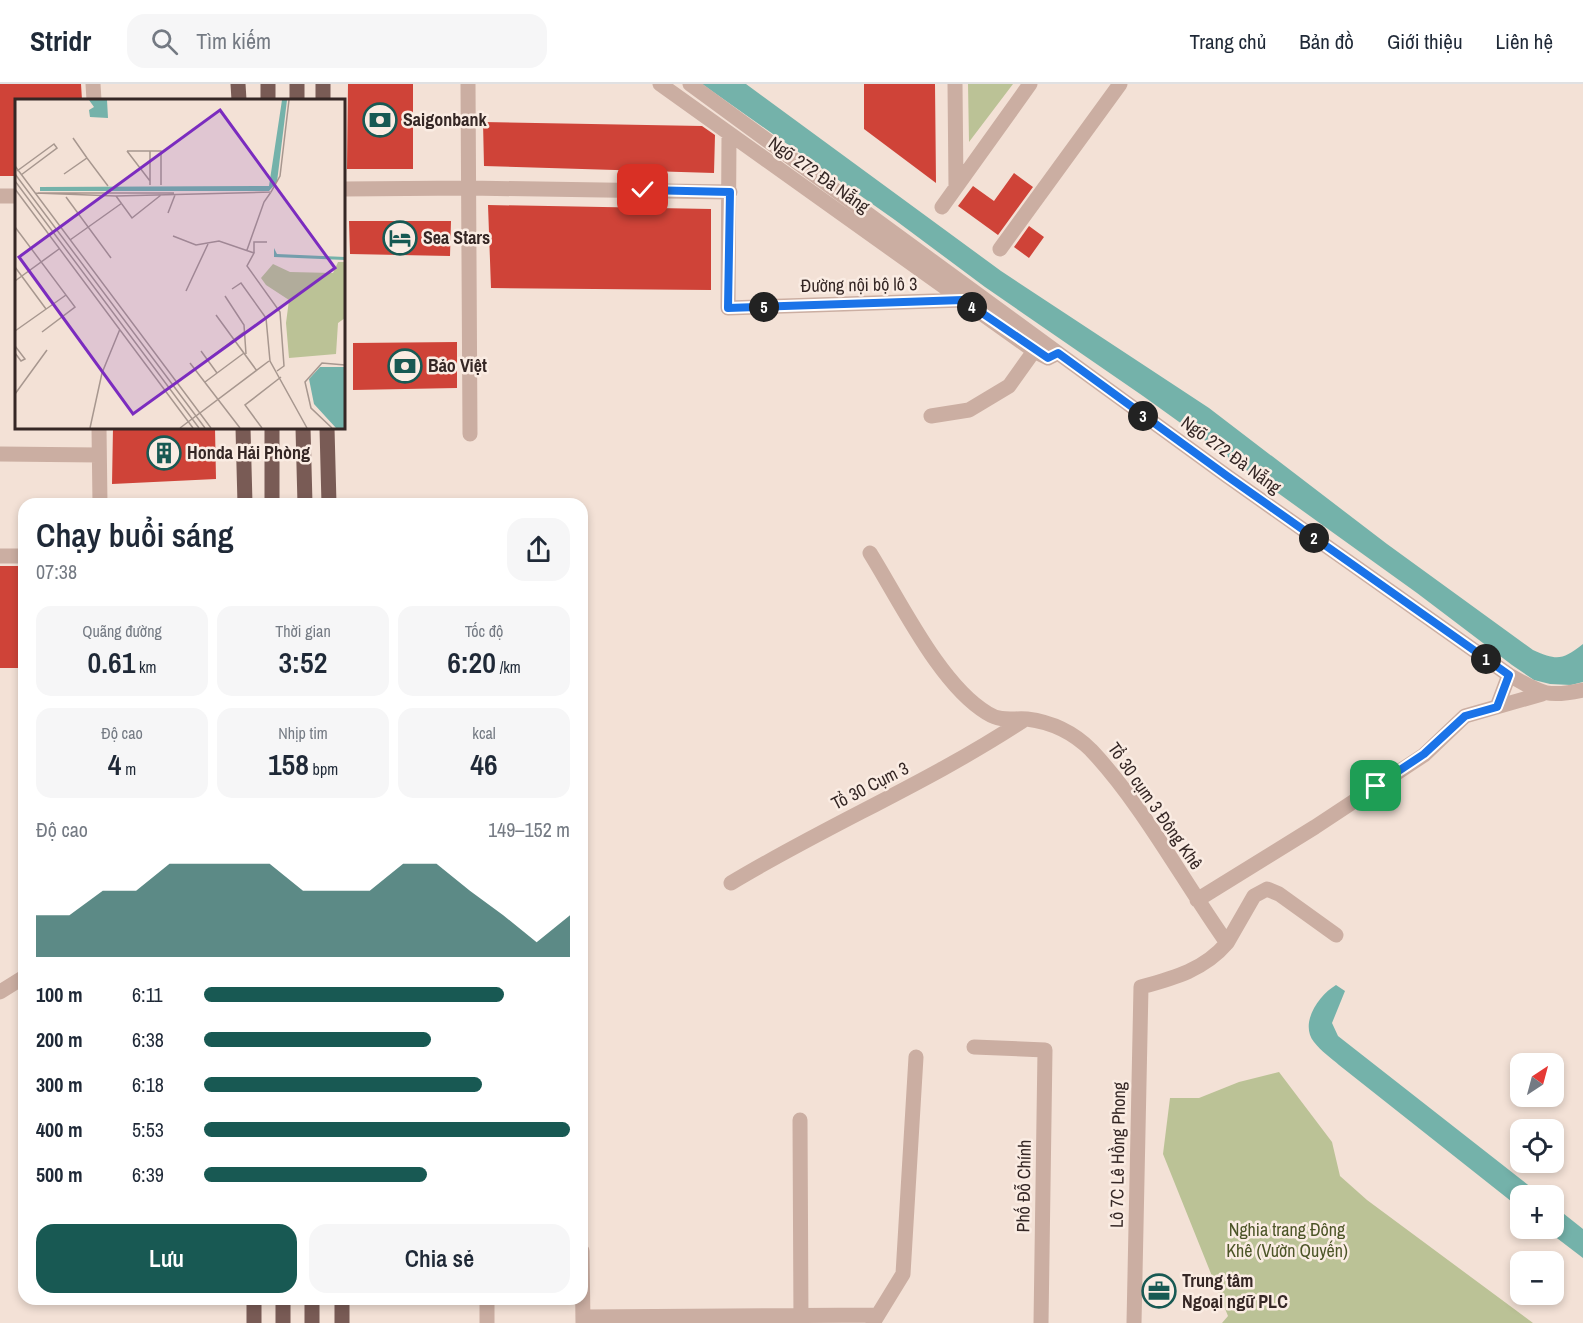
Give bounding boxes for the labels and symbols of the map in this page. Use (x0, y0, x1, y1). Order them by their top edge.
inset map (15, 99, 345, 429)
bank icon: Saigonbank (362, 102, 398, 138)
place label: Saigonbank (403, 107, 487, 132)
street label: Ngõ 272 Đà Nẵng (764, 130, 875, 219)
pin (617, 164, 668, 215)
hotel icon: Sea Stars (382, 220, 418, 256)
place label: Sea Stars (423, 225, 490, 250)
street label: Đường nội bộ lô 3 (801, 271, 917, 298)
pin: 5 (749, 292, 779, 322)
pin: 4 (957, 292, 987, 322)
bank icon: Bảo Việt (387, 348, 423, 384)
place label: Bảo Việt (428, 353, 487, 378)
pin: 3 (1128, 401, 1158, 431)
street label: Ngõ 272 Đà Nẵng (1176, 410, 1287, 500)
building icon: Honda Hải Phòng (146, 435, 182, 471)
place label: Honda Hải Phòng (187, 440, 310, 465)
pin: 2 (1299, 523, 1329, 553)
pin: 1 (1471, 644, 1501, 674)
street label: Tổ 30 cụm 3 Đông Khê (1102, 737, 1209, 874)
street label: Tổ 30 Cụm 3 (827, 755, 913, 816)
pin (1350, 760, 1401, 811)
north arrow (1510, 1053, 1564, 1107)
street label: Lô 7C Lê Hồng Phong (1104, 1081, 1131, 1228)
street label: Phố Đỗ Chính (1010, 1139, 1037, 1233)
park label: Nghia trang Đông Khê (Vườn Quyến) (1226, 1217, 1348, 1263)
place label: Trung tâm Ngoại ngữ PLC (1182, 1268, 1288, 1314)
office icon: Trung tâm Ngoại ngữ PLC (1141, 1273, 1177, 1309)

